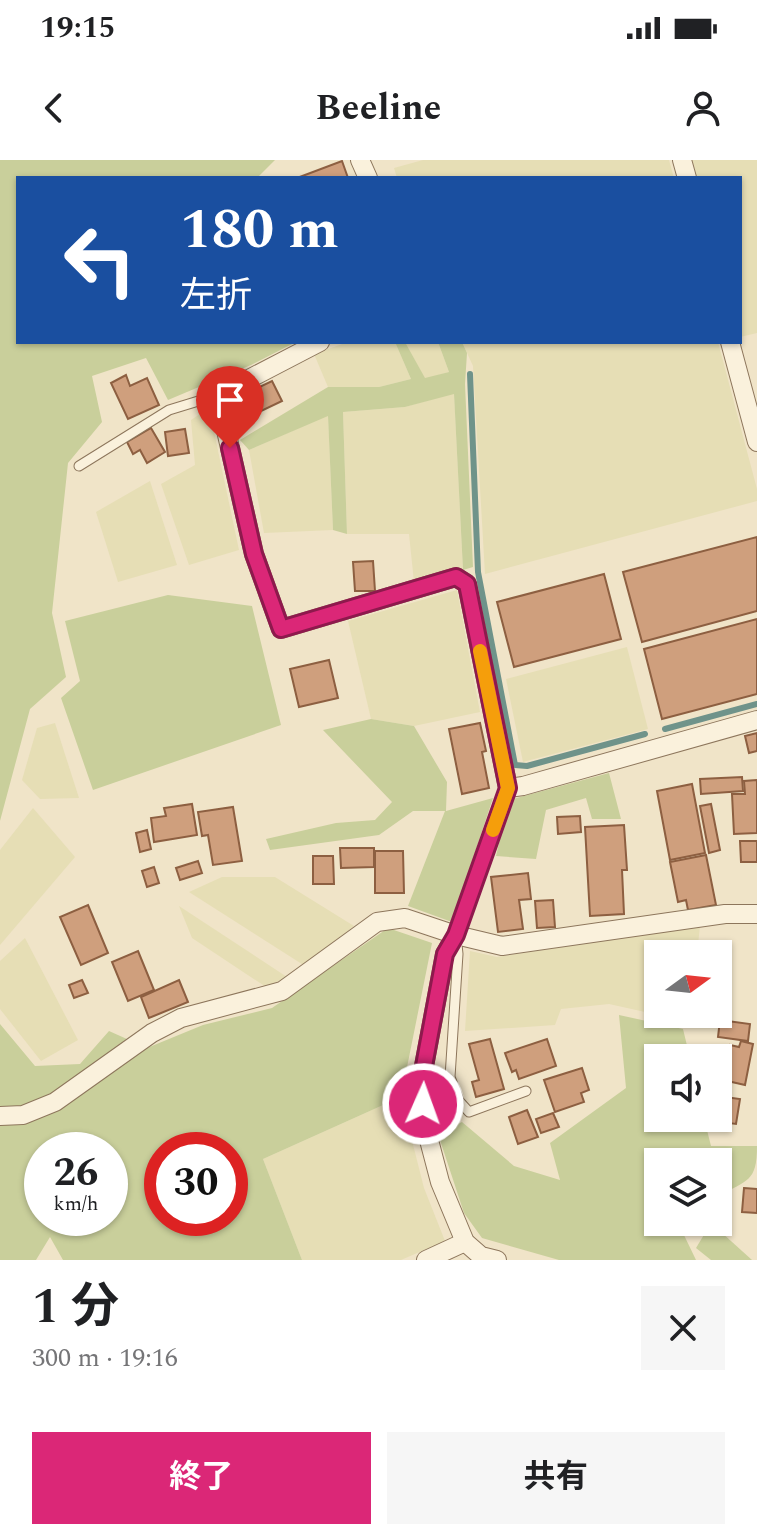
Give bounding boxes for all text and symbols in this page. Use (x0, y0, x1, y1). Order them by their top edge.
text: 19:15 (40, 5, 115, 51)
text: Beeline (316, 81, 441, 136)
icon: back (32, 86, 76, 130)
icon: person (681, 86, 725, 130)
text: 180 m (180, 188, 339, 273)
icon: left (48, 208, 152, 312)
text: 左折 (180, 269, 252, 324)
pin (196, 366, 264, 448)
icon: arrive (208, 378, 252, 422)
north arrow (644, 940, 732, 1028)
map controls (644, 940, 732, 1236)
button: sound (644, 1044, 732, 1132)
position arrow (381, 1062, 465, 1146)
speed limit sign: 30 (144, 1132, 248, 1236)
text: 26 (54, 1143, 98, 1204)
button: layers (644, 1148, 732, 1236)
text: km/h (54, 1189, 99, 1219)
text: 1 分 (32, 1271, 119, 1344)
button: close (641, 1286, 725, 1370)
text: 300 m · 19:16 (32, 1338, 178, 1378)
button: 終了 (32, 1432, 371, 1524)
button: 共有 (387, 1432, 725, 1524)

